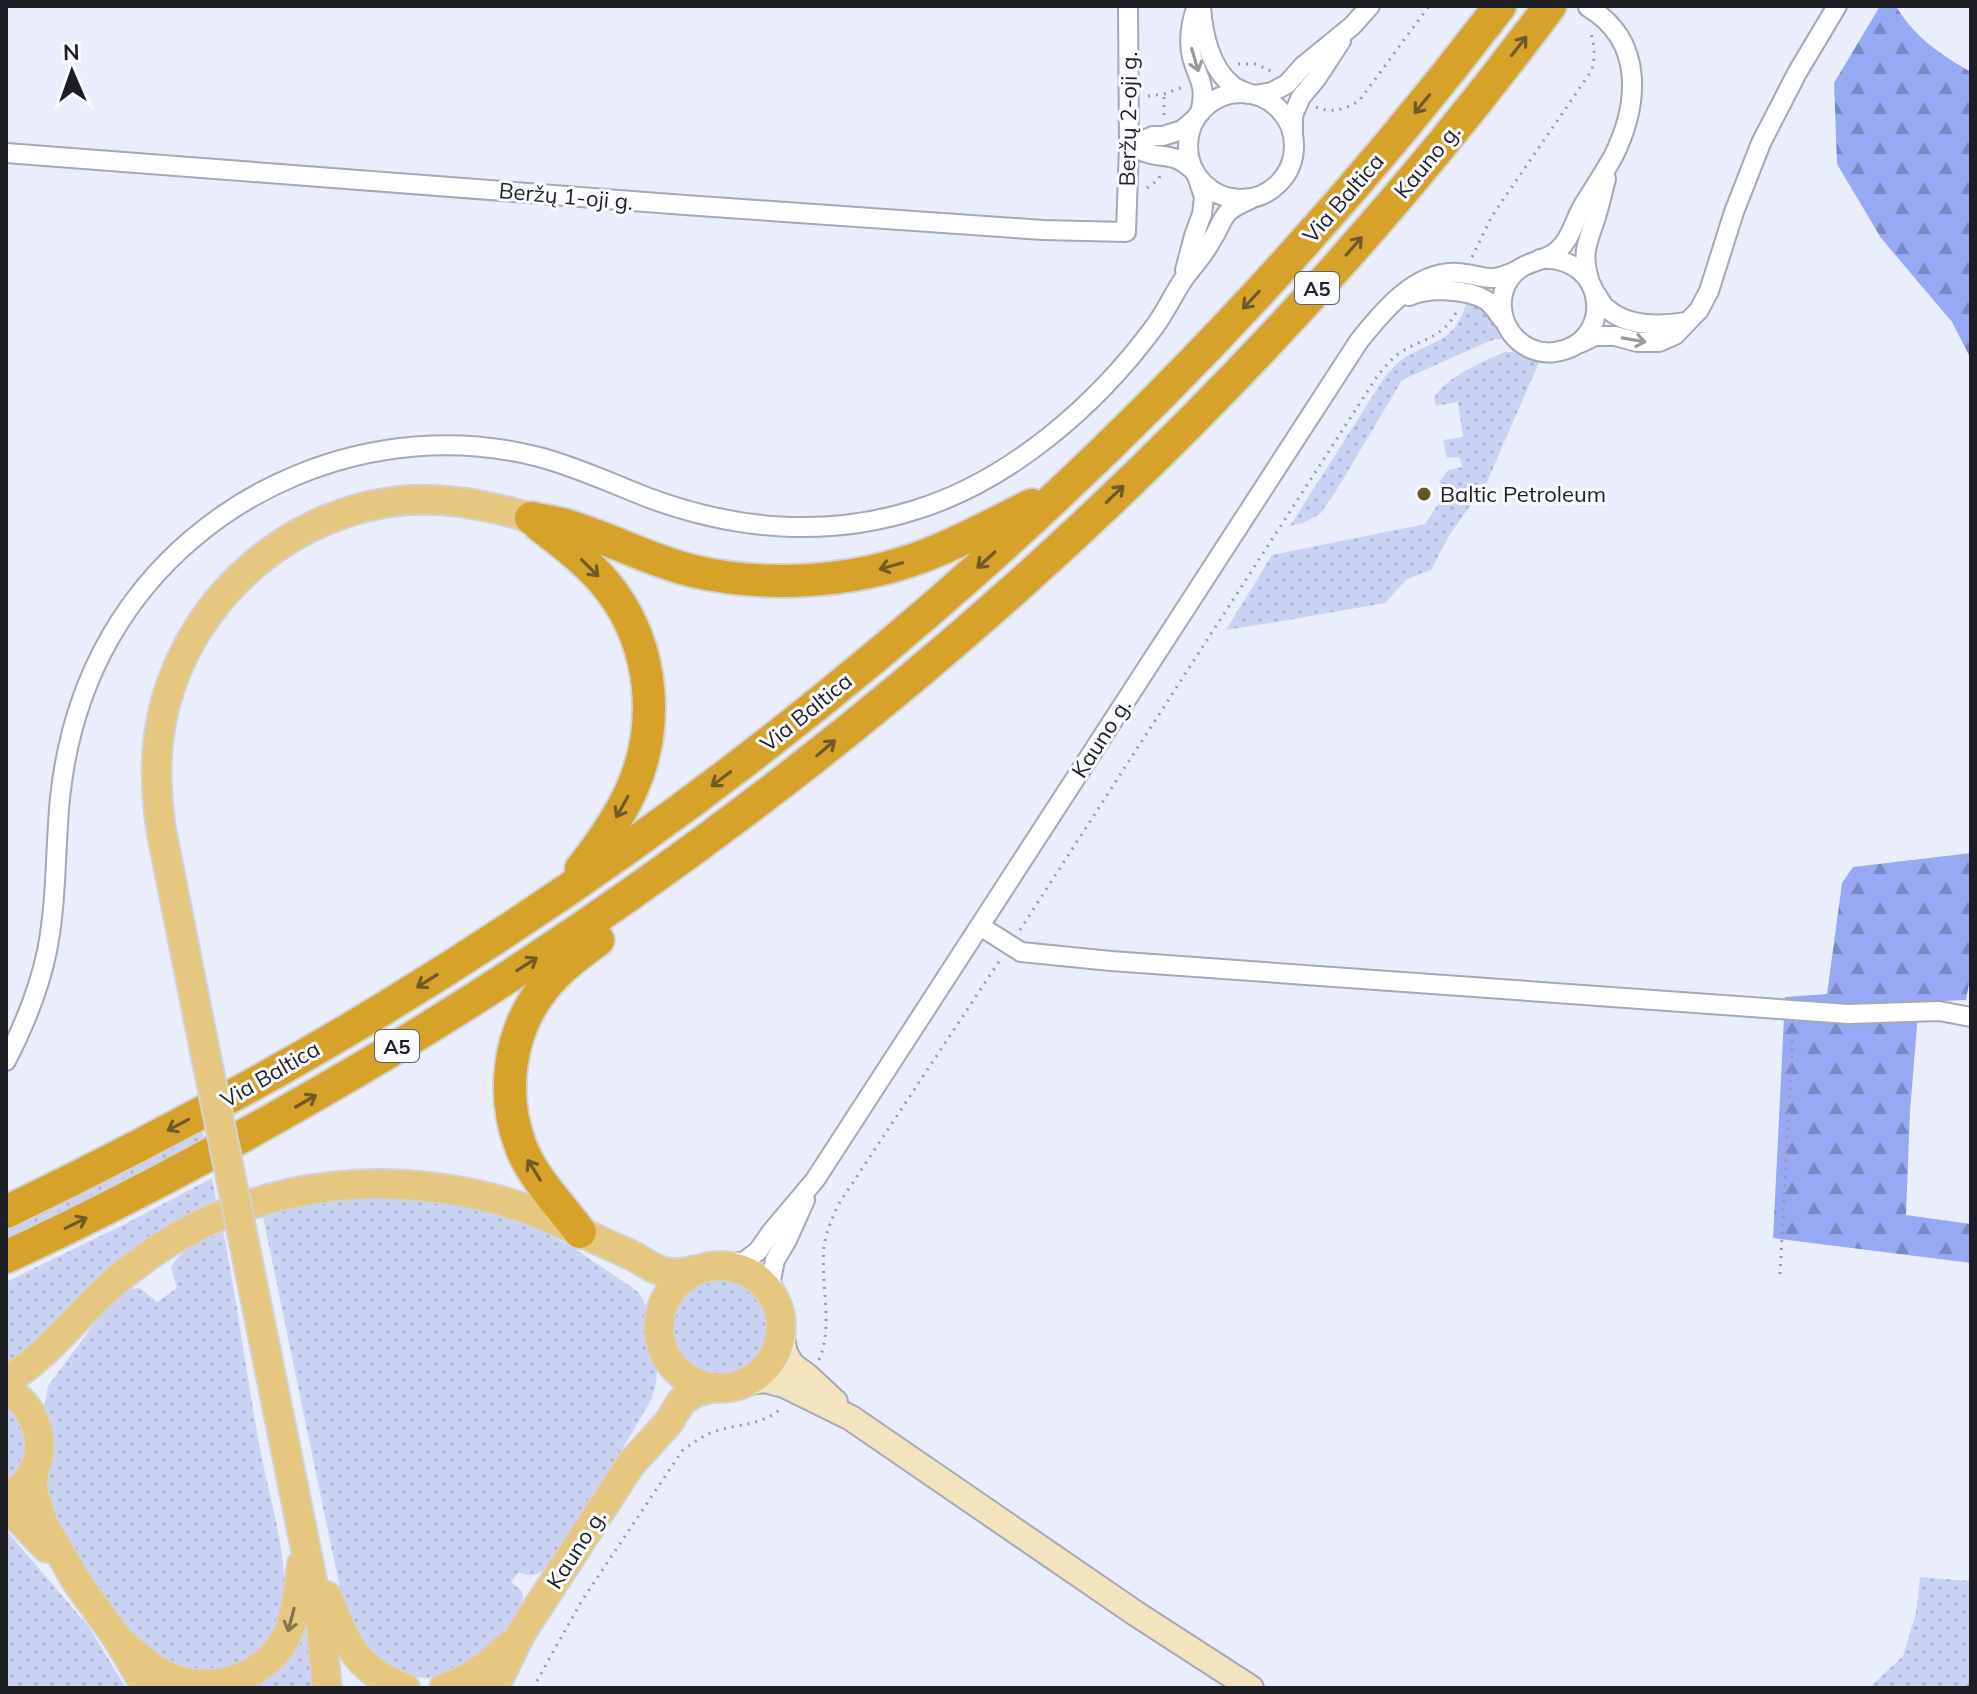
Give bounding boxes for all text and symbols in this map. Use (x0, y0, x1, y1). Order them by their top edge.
north arrow (32, 32, 112, 112)
one-way arrow (1511, 36, 1528, 57)
text: N (63, 38, 80, 66)
one-way arrow (1188, 46, 1203, 72)
street label: Beržų 2-oji g. (1113, 51, 1143, 187)
one-way arrow (1413, 93, 1431, 114)
street label: Kauno g. (1388, 118, 1466, 204)
street label: Via Baltica (1296, 147, 1390, 249)
street label: Beržų 1-oji g. (498, 176, 634, 216)
one-way arrow (1345, 237, 1363, 257)
road number: A5 (1295, 272, 1339, 304)
one-way arrow (1243, 289, 1261, 309)
one-way arrow (1621, 333, 1647, 348)
place label: Baltic Petroleum (1440, 480, 1606, 508)
one-way arrow (1105, 485, 1124, 504)
marker: Baltic Petroleum (1415, 485, 1433, 503)
one-way arrow (977, 550, 997, 568)
one-way arrow (581, 558, 600, 578)
one-way arrow (879, 559, 905, 574)
street label: Via Baltica (754, 667, 858, 757)
street label: Kauno g. (1065, 693, 1137, 783)
one-way arrow (815, 739, 835, 757)
one-way arrow (711, 770, 732, 787)
one-way arrow (614, 795, 630, 818)
one-way arrow (515, 956, 538, 972)
one-way arrow (416, 974, 439, 990)
road number: A5 (375, 1030, 419, 1062)
street label: Via Baltica (215, 1034, 325, 1114)
one-way arrow (293, 1092, 317, 1108)
one-way arrow (166, 1118, 190, 1134)
one-way arrow (526, 1159, 543, 1181)
one-way arrow (64, 1215, 88, 1230)
street label: Kauno g. (540, 1504, 612, 1594)
one-way arrow (283, 1606, 298, 1632)

